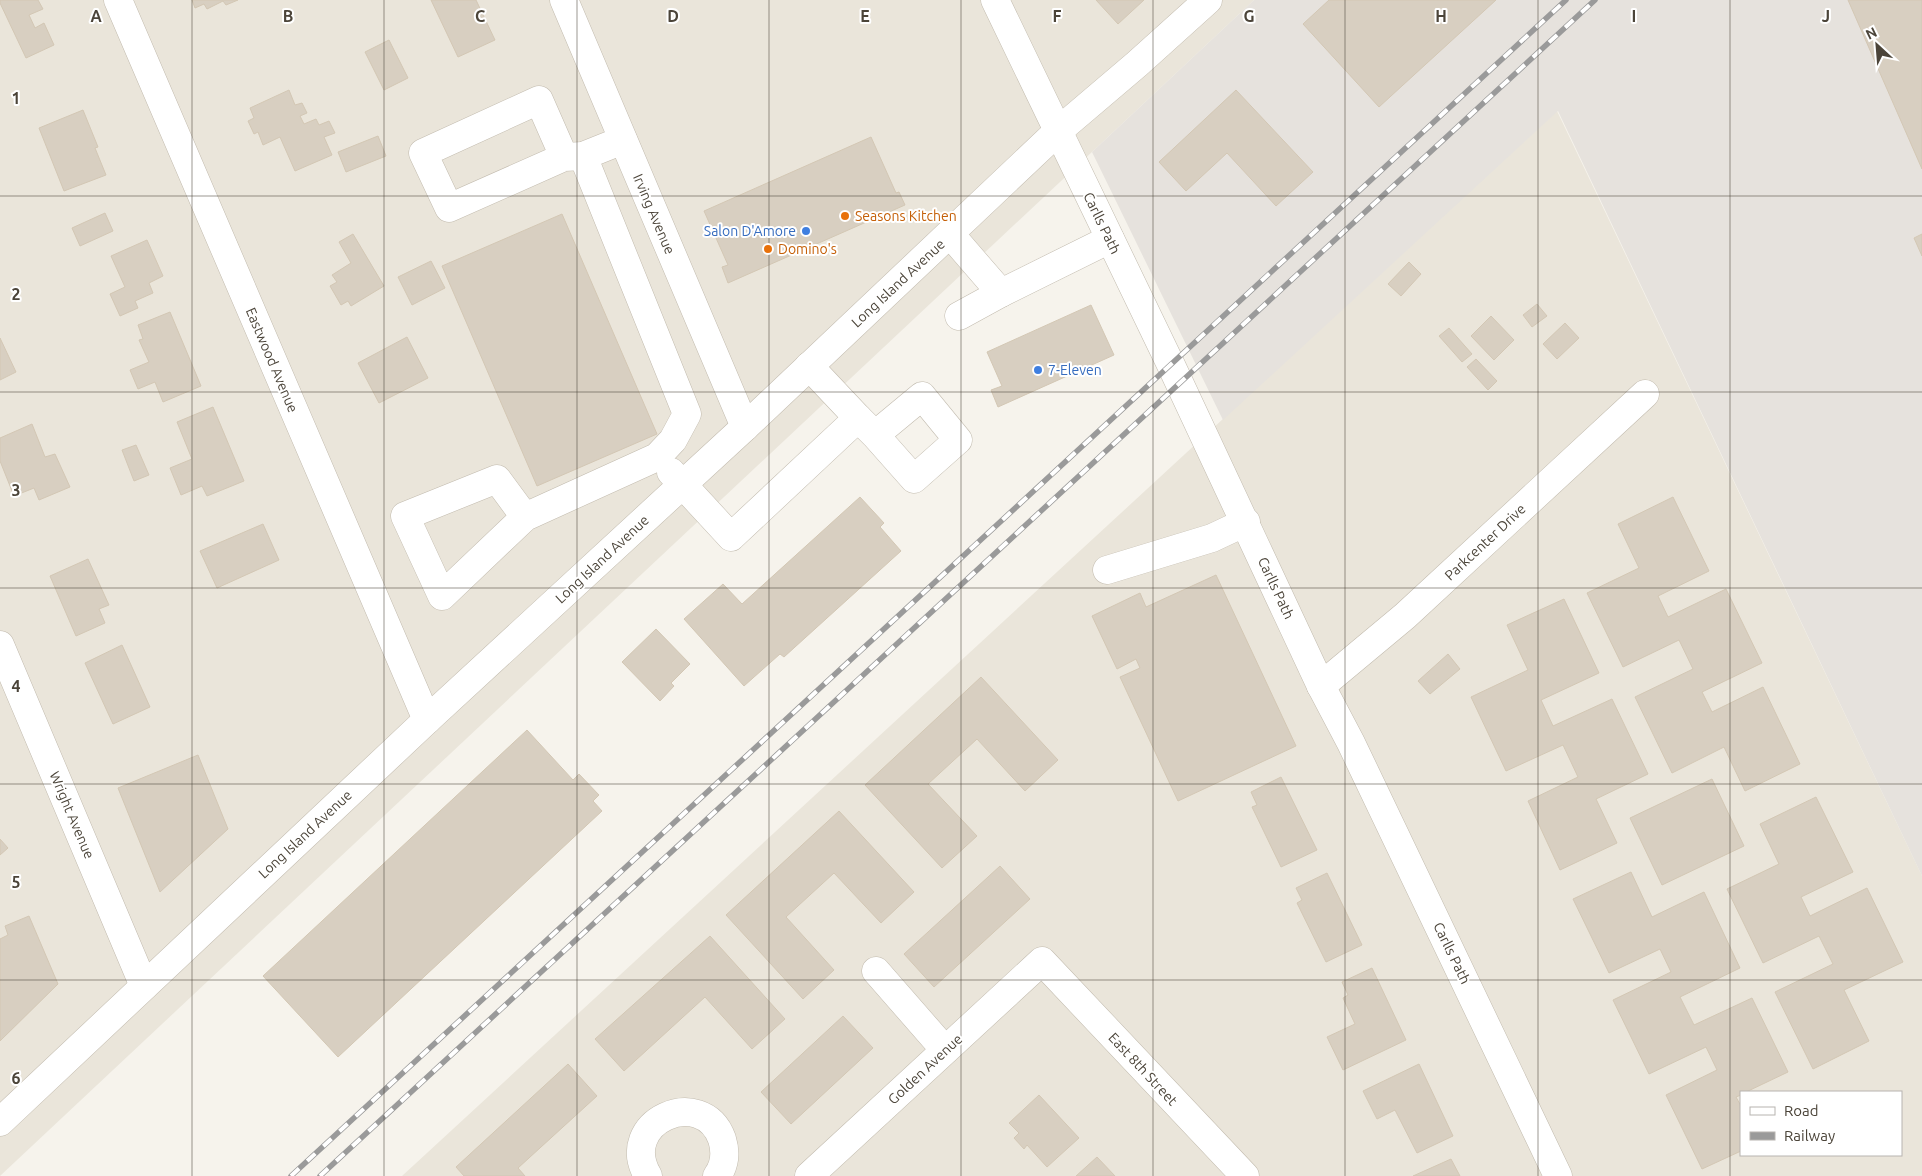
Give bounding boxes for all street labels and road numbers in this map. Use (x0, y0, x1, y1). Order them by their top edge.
street label: Irving Avenue (630, 171, 678, 257)
street label: Carlls Path (1080, 190, 1124, 256)
street label: Long Island Avenue (848, 236, 948, 330)
street label: Eastwood Avenue (243, 305, 301, 415)
street label: Parkcenter Drive (1441, 500, 1529, 584)
street label: Long Island Avenue (552, 512, 652, 606)
street label: Carlls Path (1255, 554, 1297, 622)
street label: Wright Avenue (46, 769, 98, 861)
street label: Long Island Avenue (255, 787, 355, 881)
street label: Carlls Path (1430, 920, 1474, 986)
street label: East 8th Street (1105, 1029, 1181, 1109)
street label: Golden Avenue (885, 1031, 965, 1107)

